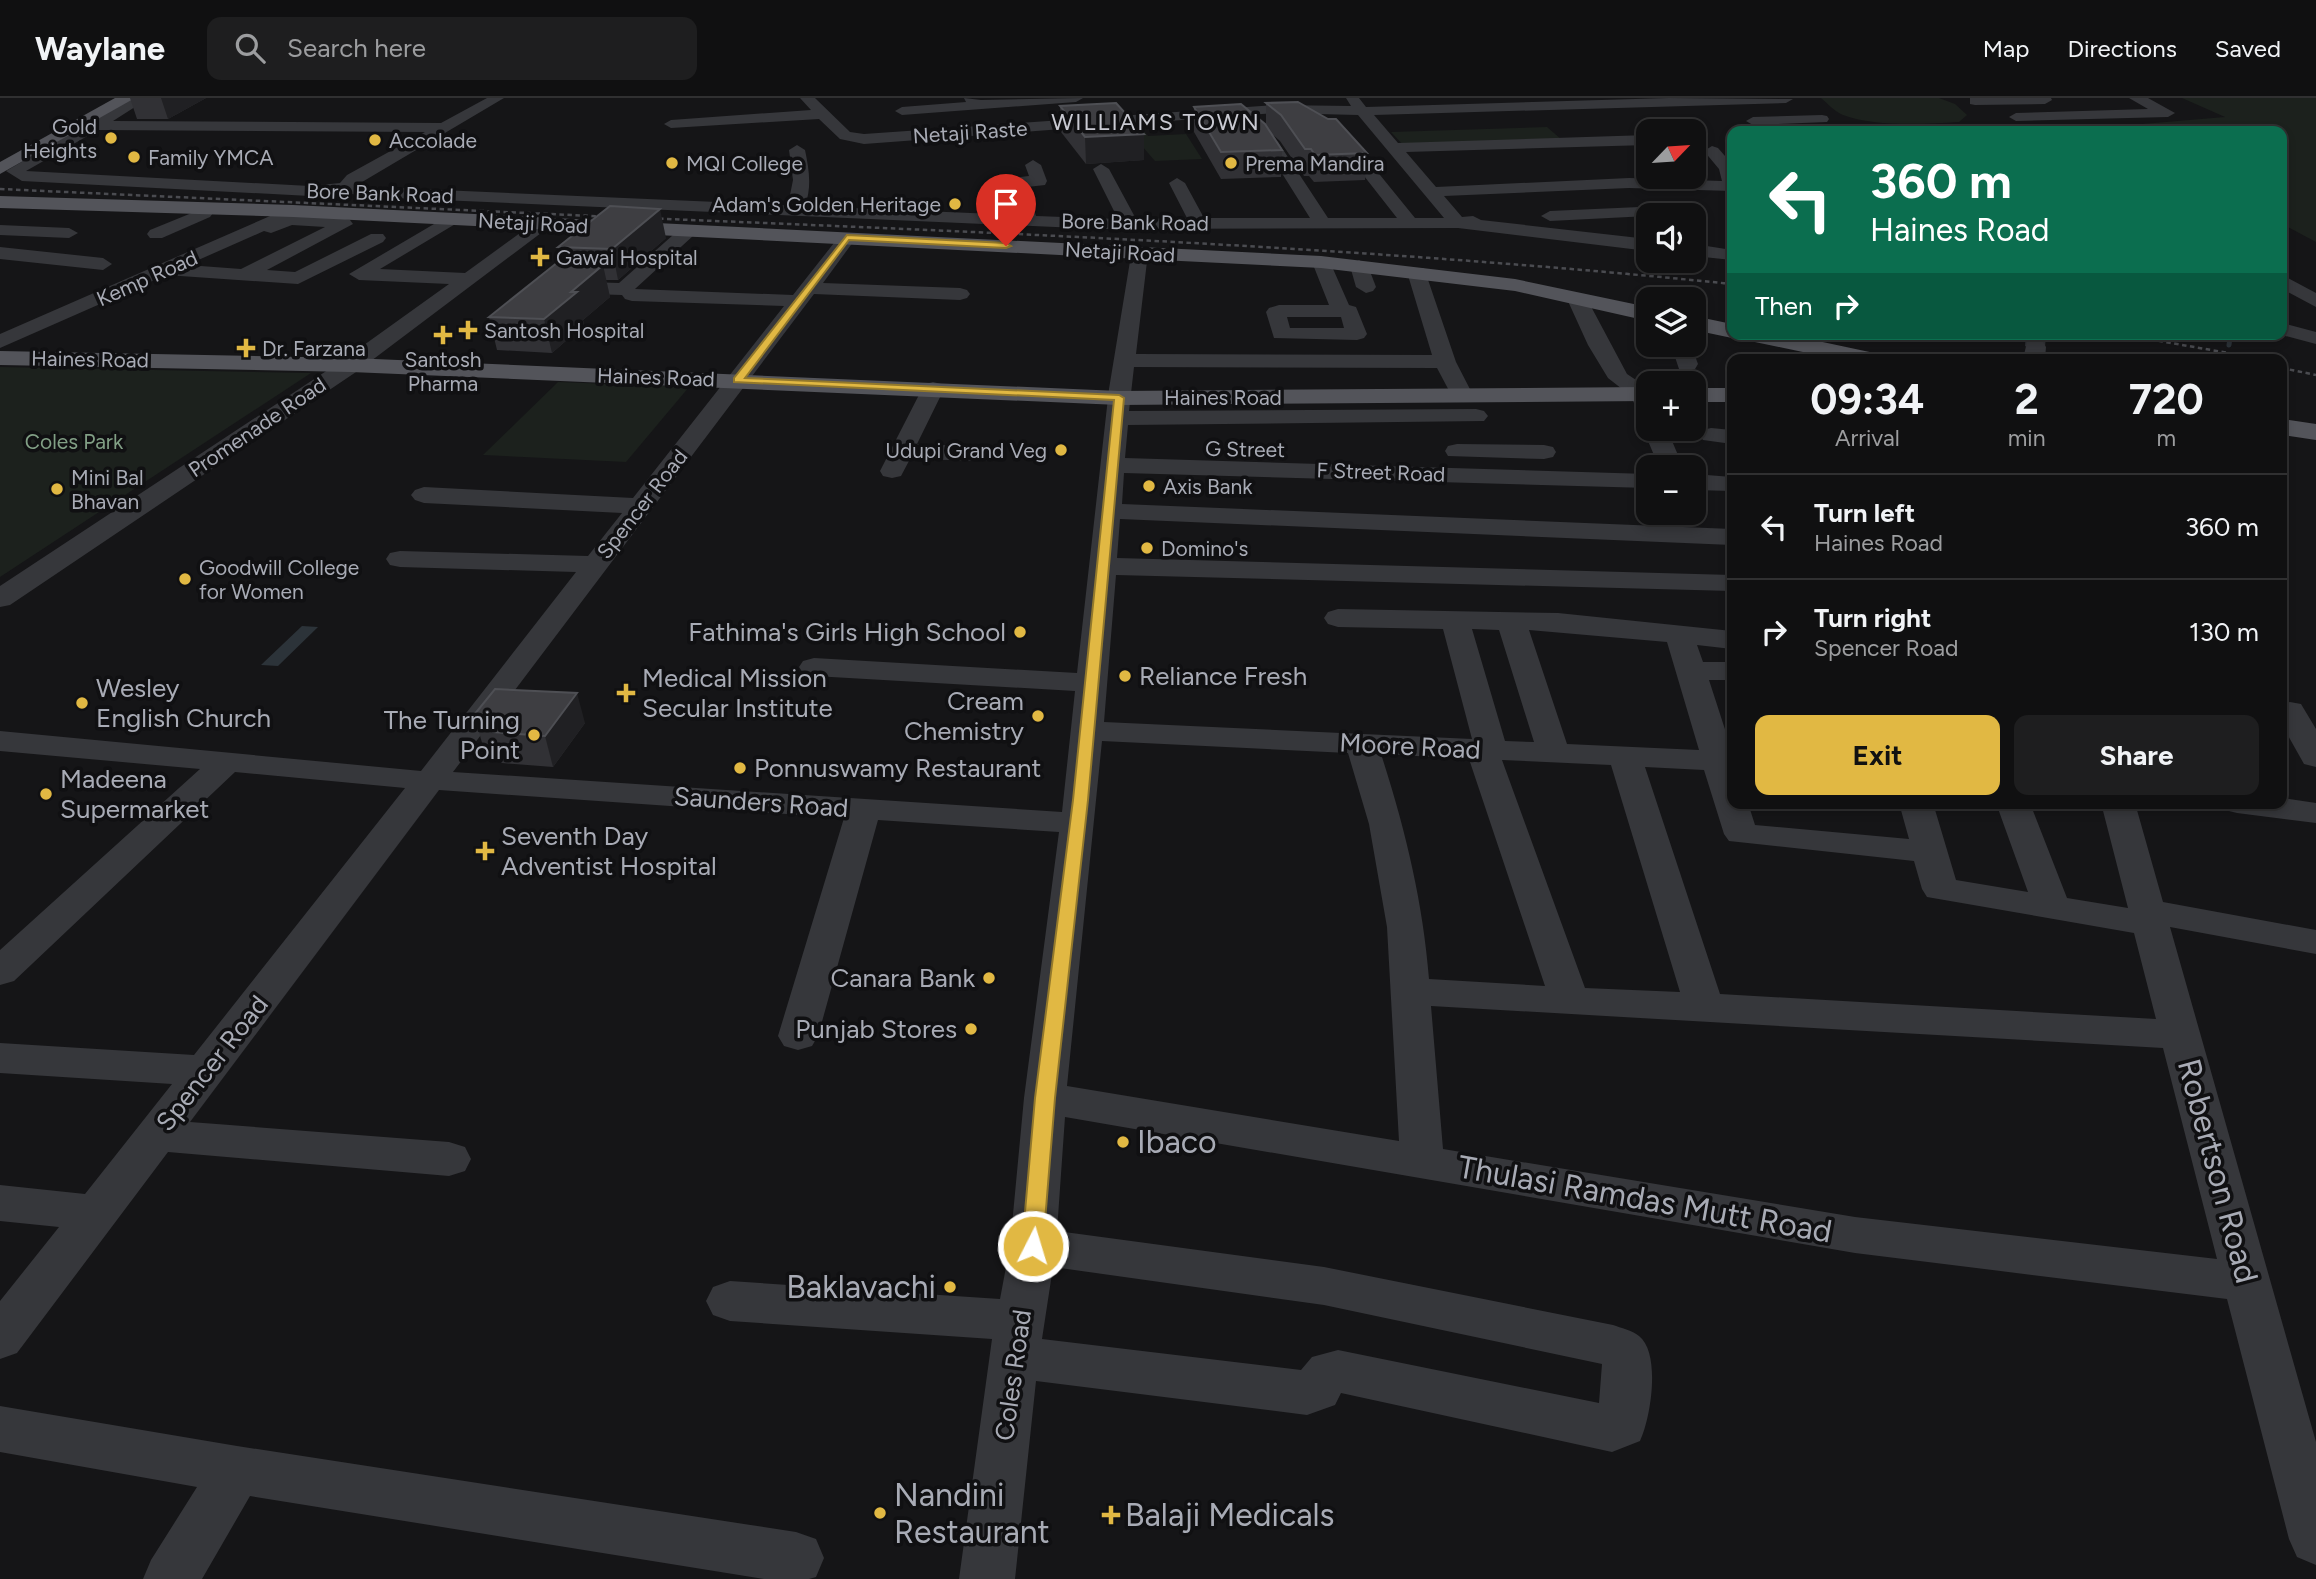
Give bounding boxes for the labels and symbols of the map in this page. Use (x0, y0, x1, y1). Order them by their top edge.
district label: WILLIAMS TOWN (1051, 108, 1261, 136)
place label: Gold Heights (23, 114, 97, 163)
street label: Netaji Raste (912, 116, 1028, 148)
north arrow (1636, 119, 1706, 189)
place label: Accolade (389, 128, 477, 153)
marker: Gold Heights (103, 130, 119, 146)
marker: Accolade (367, 132, 383, 148)
place label: Family YMCA (148, 145, 273, 170)
marker: Family YMCA (126, 149, 142, 165)
place label: MQI College (686, 151, 803, 176)
place label: Prema Mandira (1245, 151, 1385, 176)
marker: MQI College (664, 155, 680, 171)
marker: Prema Mandira (1223, 155, 1239, 171)
pin (976, 174, 1036, 246)
street label: Bore Bank Road (306, 178, 454, 208)
place label: Adam's Golden Heritage (712, 192, 941, 217)
marker: Adam's Golden Heritage (947, 196, 963, 212)
street label: Netaji Road (477, 208, 589, 238)
street label: Bore Bank Road (1061, 208, 1209, 236)
street label: Netaji Road (1064, 237, 1176, 267)
street label: Kemp Road (93, 245, 201, 311)
place label: Gawai Hospital (556, 245, 698, 270)
marker: Gawai Hospital (530, 247, 550, 267)
place label: Santosh Hospital (484, 318, 644, 343)
marker: Santosh Hospital (458, 320, 478, 340)
marker: Santosh Pharma (435, 327, 451, 343)
place label: Dr. Farzana (262, 336, 366, 361)
marker: Dr. Farzana (236, 338, 256, 358)
street label: Haines Road (31, 345, 149, 373)
place label: Santosh Pharma (405, 347, 481, 396)
street label: Haines Road (597, 362, 715, 392)
street label: Promenade Road (184, 372, 330, 482)
street label: Haines Road (1164, 385, 1282, 410)
park label: Coles Park (25, 429, 124, 454)
street label: G Street (1205, 436, 1285, 462)
place label: Udupi Grand Veg (885, 438, 1047, 463)
marker: Udupi Grand Veg (1053, 442, 1069, 458)
street label: Spencer Road (592, 444, 692, 564)
street label: F Street Road (1316, 457, 1446, 487)
place label: Mini Bal Bhavan (71, 465, 144, 514)
place label: Axis Bank (1163, 474, 1253, 499)
marker: Axis Bank (1141, 478, 1157, 494)
marker: Mini Bal Bhavan (49, 481, 65, 497)
place label: Domino's (1161, 536, 1248, 561)
marker: Domino's (1139, 540, 1155, 556)
place label: Goodwill College for Women (199, 555, 359, 604)
marker: Goodwill College for Women (177, 571, 193, 587)
place label: Fathima's Girls High School (688, 616, 1006, 648)
marker: Fathima's Girls High School (1012, 624, 1028, 640)
place label: Reliance Fresh (1139, 660, 1307, 692)
place label: Medical Mission Secular Institute (642, 662, 833, 724)
marker: Reliance Fresh (1117, 668, 1133, 684)
place label: Wesley English Church (96, 672, 271, 734)
marker: Medical Mission Secular Institute (616, 683, 636, 703)
place label: Cream Chemistry (904, 685, 1024, 747)
marker: Wesley English Church (74, 695, 90, 711)
place label: The Turning Point (384, 704, 520, 766)
marker: Cream Chemistry (1030, 708, 1046, 724)
street label: Moore Road (1339, 726, 1481, 766)
marker: The Turning Point (526, 727, 542, 743)
place label: Ponnuswamy Restaurant (754, 752, 1042, 784)
marker: Ponnuswamy Restaurant (732, 760, 748, 776)
place label: Madeena Supermarket (60, 763, 210, 825)
street label: Saunders Road (673, 780, 849, 824)
marker: Madeena Supermarket (38, 786, 54, 802)
place label: Seventh Day Adventist Hospital (501, 820, 717, 882)
marker: Seventh Day Adventist Hospital (475, 841, 495, 861)
place label: Canara Bank (830, 962, 975, 994)
marker: Canara Bank (981, 970, 997, 986)
street label: Spencer Road (149, 989, 275, 1137)
place label: Punjab Stores (795, 1013, 957, 1045)
marker: Punjab Stores (963, 1021, 979, 1037)
street label: Robertson Road (2170, 1055, 2266, 1287)
place label: Ibaco (1137, 1123, 1217, 1161)
marker: Ibaco (1115, 1134, 1131, 1150)
street label: Thulasi Ramdas Mutt Road (1455, 1147, 1835, 1251)
position arrow (996, 1209, 1070, 1283)
place label: Baklavachi (786, 1268, 936, 1306)
marker: Baklavachi (942, 1279, 958, 1295)
street label: Coles Road (988, 1307, 1038, 1443)
place label: Nandini Restaurant (894, 1476, 1050, 1551)
place label: Balaji Medicals (1125, 1496, 1334, 1534)
marker: Nandini Restaurant (872, 1505, 888, 1521)
marker: Balaji Medicals (1103, 1507, 1119, 1523)

